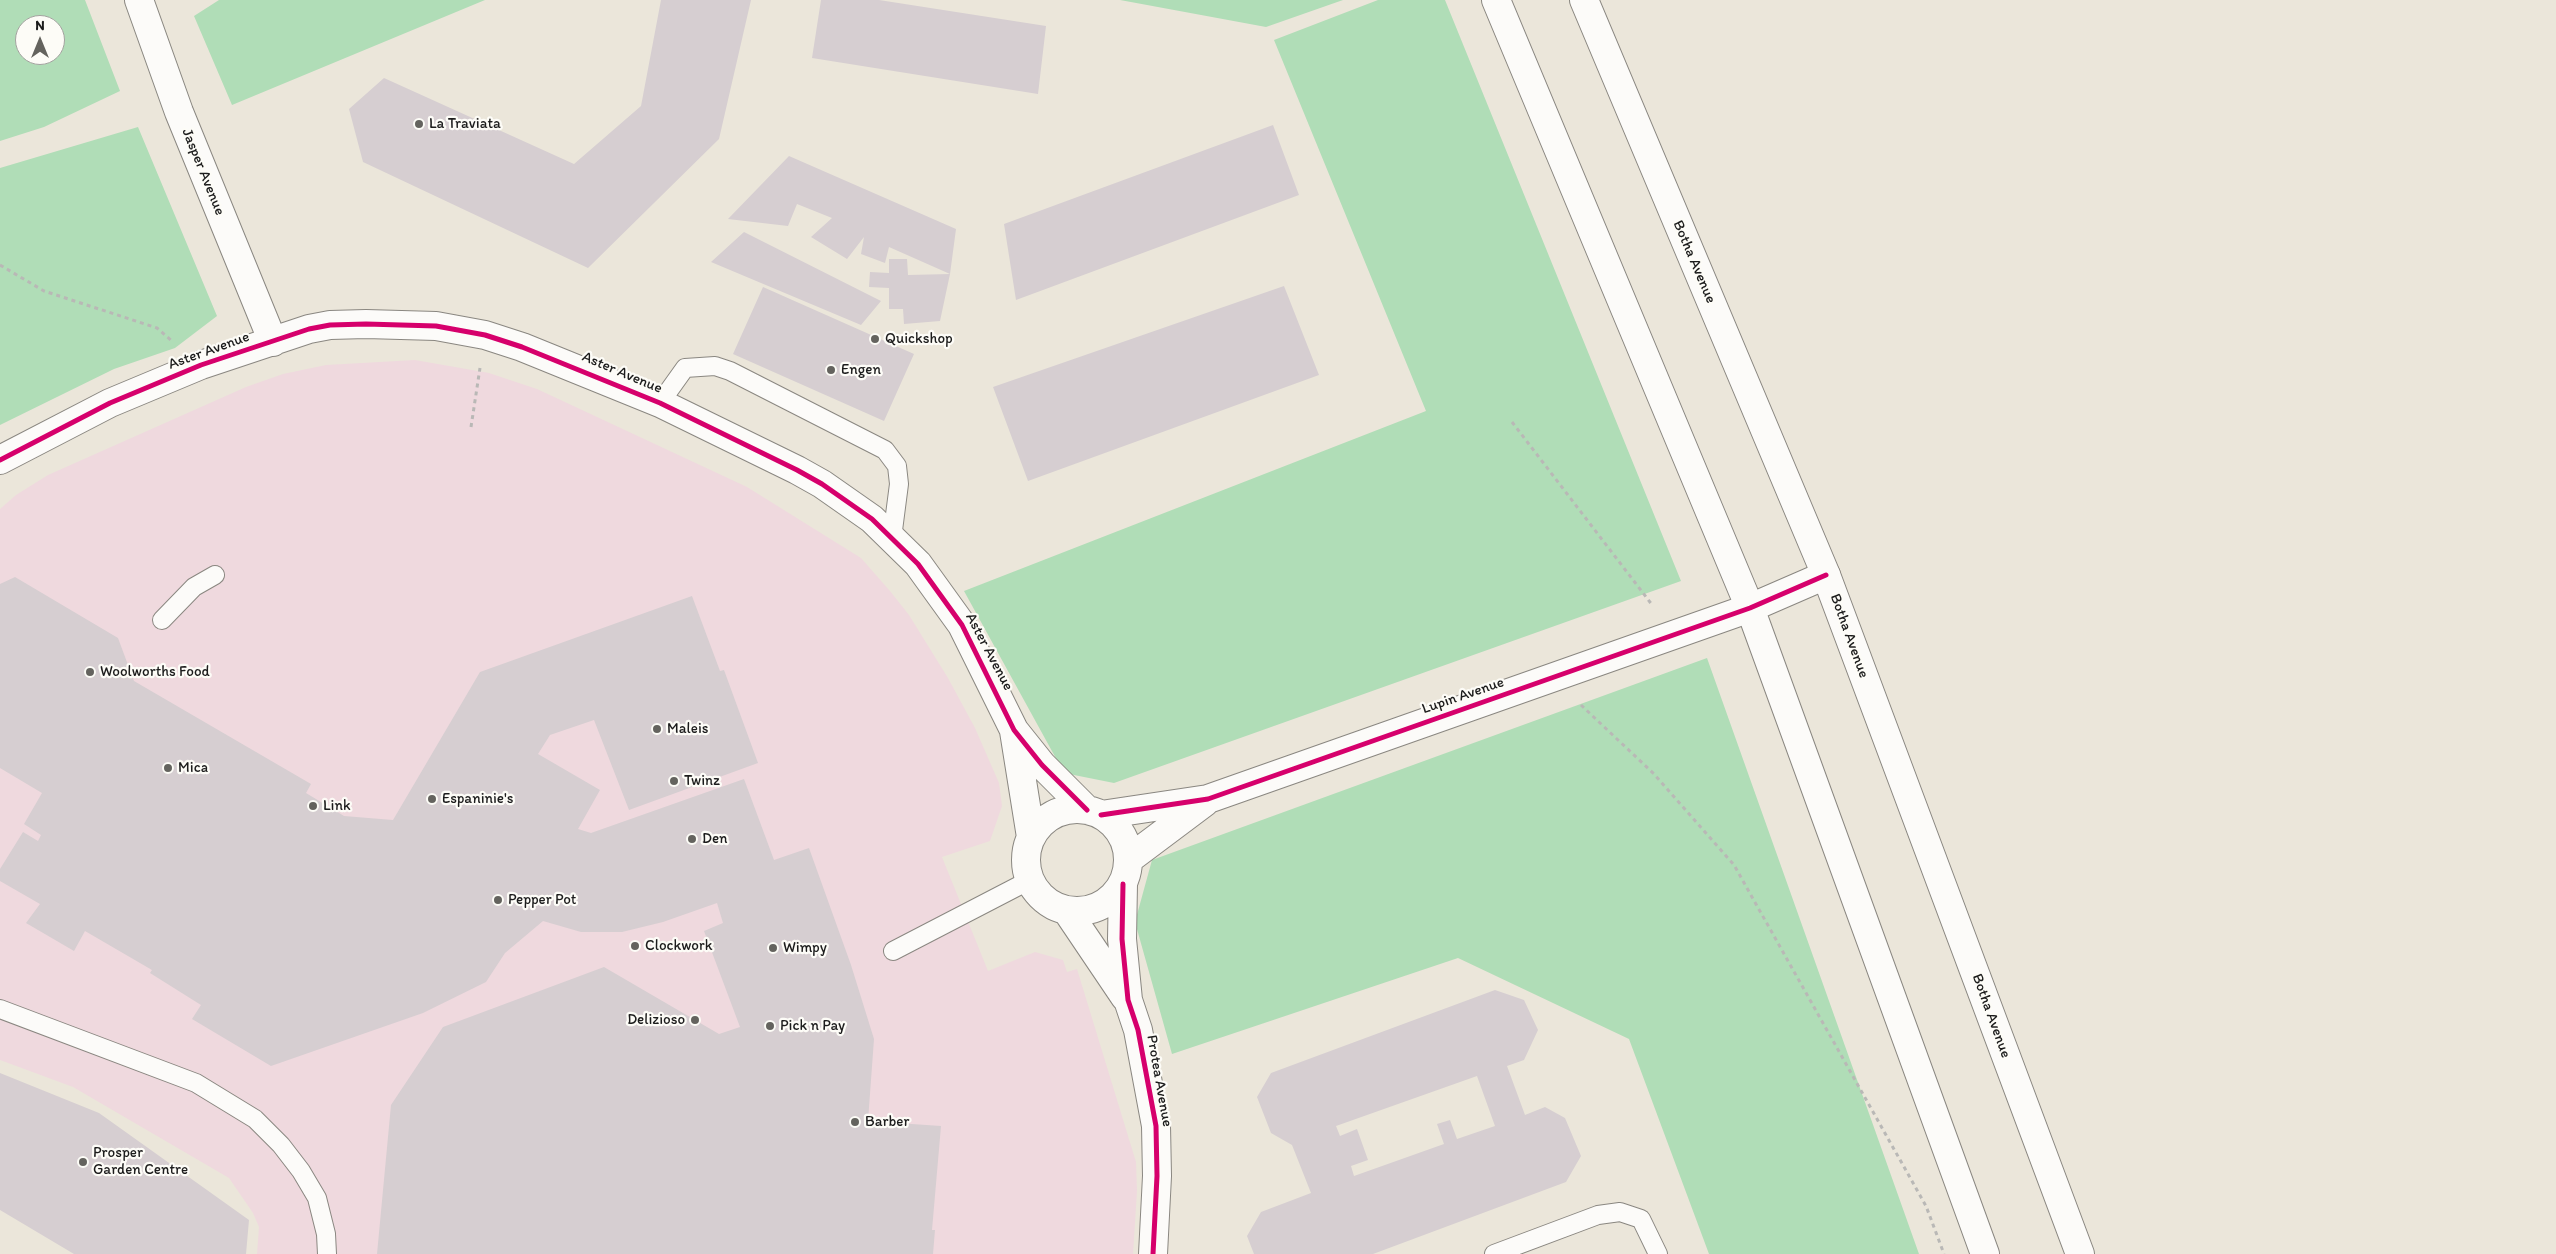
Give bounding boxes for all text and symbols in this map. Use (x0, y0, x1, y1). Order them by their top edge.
north arrow (15, 15, 65, 65)
text: N (35, 17, 45, 34)
place label: La Traviata (429, 115, 501, 133)
marker: La Traviata (413, 118, 425, 130)
street label: Jasper Avenue (177, 126, 229, 218)
street label: Botha Avenue (1668, 218, 1720, 306)
street label: Aster Avenue (166, 328, 252, 374)
place label: Quickshop (885, 330, 953, 348)
marker: Quickshop (869, 333, 881, 345)
street label: Aster Avenue (579, 348, 665, 398)
place label: Engen (841, 361, 881, 379)
marker: Engen (825, 364, 837, 376)
street label: Botha Avenue (1825, 591, 1873, 681)
street label: Aster Avenue (961, 610, 1017, 694)
place label: Woolworths Food (100, 663, 210, 681)
marker: Woolworths Food (84, 666, 96, 678)
street label: Lupin Avenue (1420, 674, 1506, 718)
place label: Maleis (667, 720, 708, 738)
marker: Maleis (651, 723, 663, 735)
place label: Mica (178, 759, 208, 777)
marker: Mica (162, 762, 174, 774)
place label: Twinz (684, 772, 720, 790)
marker: Twinz (668, 775, 680, 787)
place label: Espaninie's (442, 790, 513, 808)
marker: Espaninie's (426, 793, 438, 805)
place label: Link (323, 797, 351, 815)
marker: Link (307, 800, 319, 812)
place label: Den (702, 830, 728, 848)
marker: Den (686, 833, 698, 845)
place label: Pepper Pot (508, 891, 576, 909)
marker: Pepper Pot (492, 894, 504, 906)
place label: Clockwork (645, 937, 712, 955)
place label: Wimpy (783, 939, 827, 957)
marker: Clockwork (629, 940, 641, 952)
marker: Wimpy (767, 942, 779, 954)
street label: Botha Avenue (1967, 971, 2015, 1061)
place label: Delizioso (627, 1011, 685, 1029)
marker: Delizioso (689, 1014, 701, 1026)
place label: Pick n Pay (780, 1017, 845, 1035)
marker: Pick n Pay (764, 1020, 776, 1032)
street label: Protea Avenue (1142, 1034, 1176, 1128)
place label: Barber (865, 1113, 909, 1131)
marker: Barber (849, 1116, 861, 1128)
place label: Prosper Garden Centre (93, 1144, 188, 1179)
marker: Prosper Garden Centre (77, 1156, 89, 1168)

